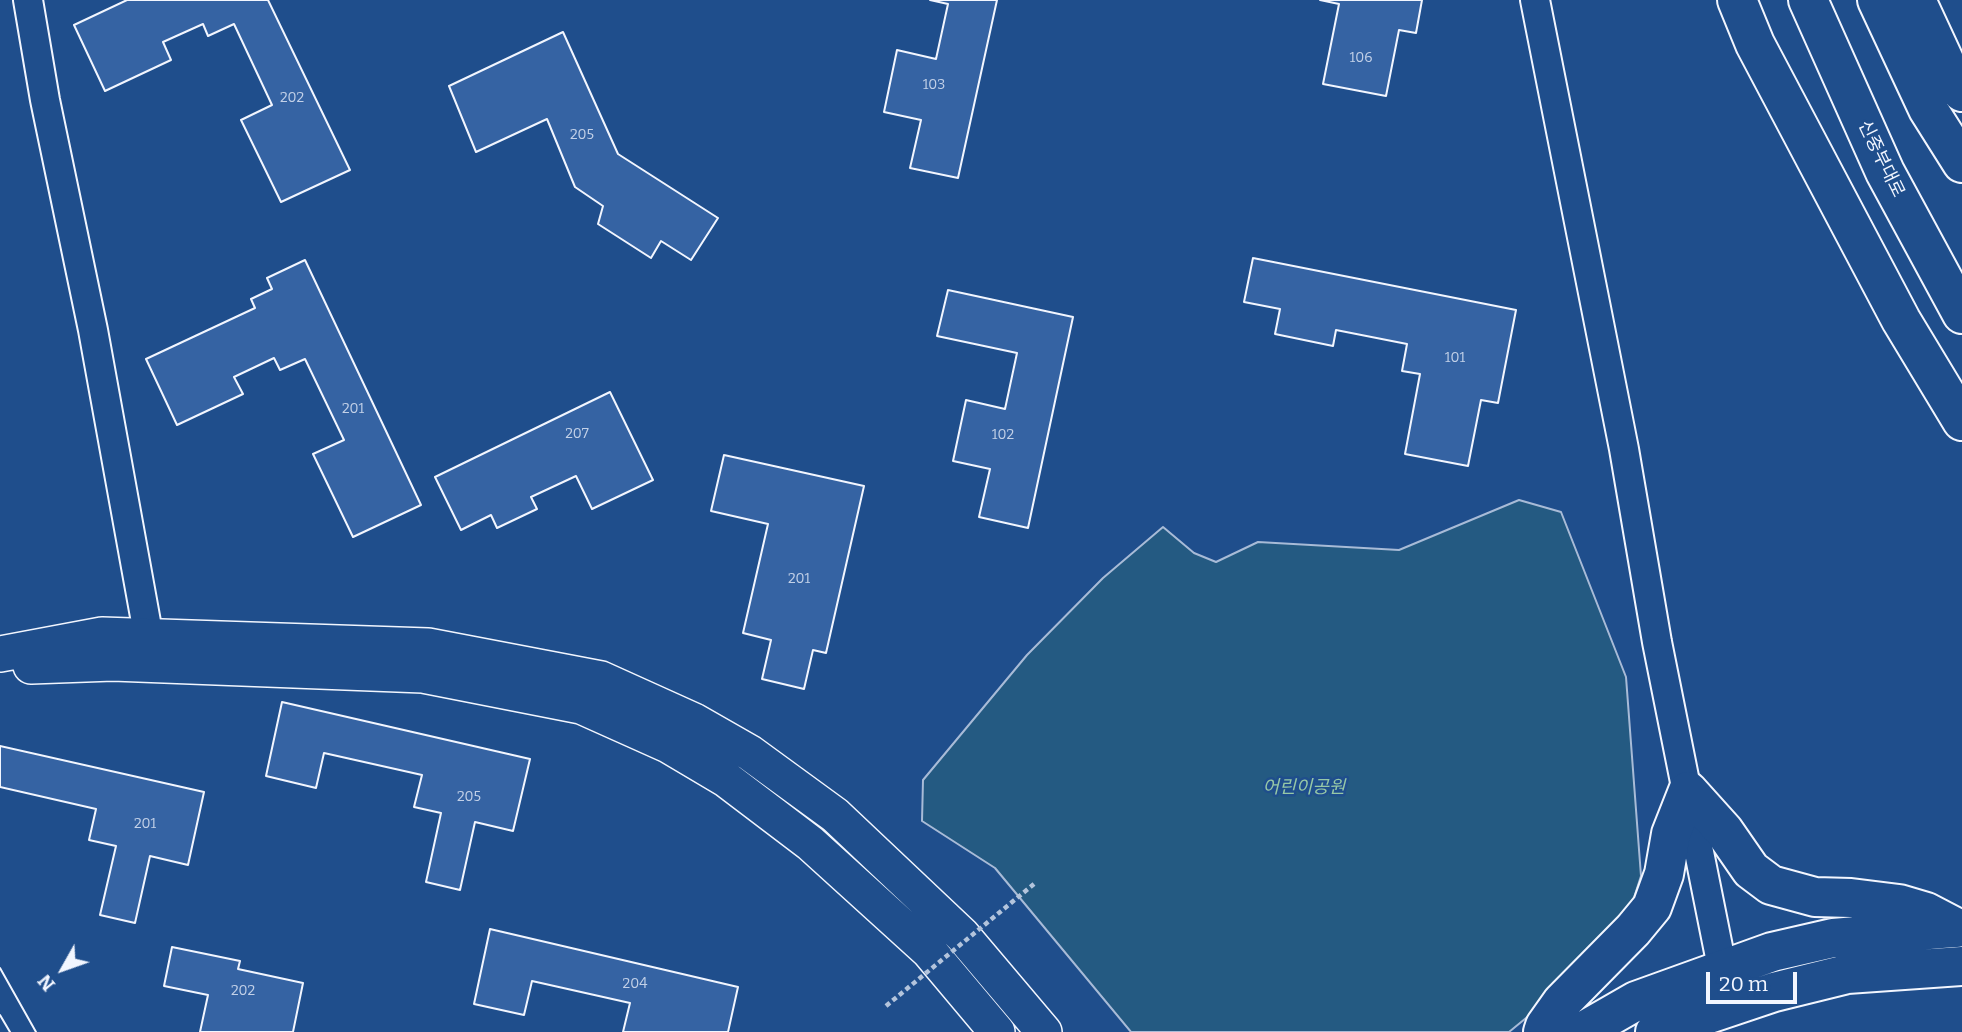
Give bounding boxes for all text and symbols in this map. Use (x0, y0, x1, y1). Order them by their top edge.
house number: 106 (1350, 50, 1372, 66)
house number: 103 (923, 77, 945, 93)
house number: 202 (280, 90, 304, 106)
street label: 신중부대로 (1853, 117, 1909, 201)
house number: 205 (570, 127, 594, 143)
house number: 101 (1445, 350, 1465, 366)
house number: 201 (342, 401, 364, 417)
house number: 207 (565, 426, 589, 442)
house number: 102 (992, 427, 1014, 443)
house number: 201 (788, 571, 810, 587)
park label: 어린이공원 (1263, 777, 1345, 799)
house number: 205 (457, 789, 481, 805)
house number: 201 (134, 816, 156, 832)
north arrow (28, 934, 98, 1004)
scale bar (1710, 958, 1801, 1002)
text: N (33, 970, 60, 996)
text: 20 m (1719, 971, 1768, 997)
house number: 204 (623, 976, 647, 992)
house number: 202 (231, 983, 255, 999)

